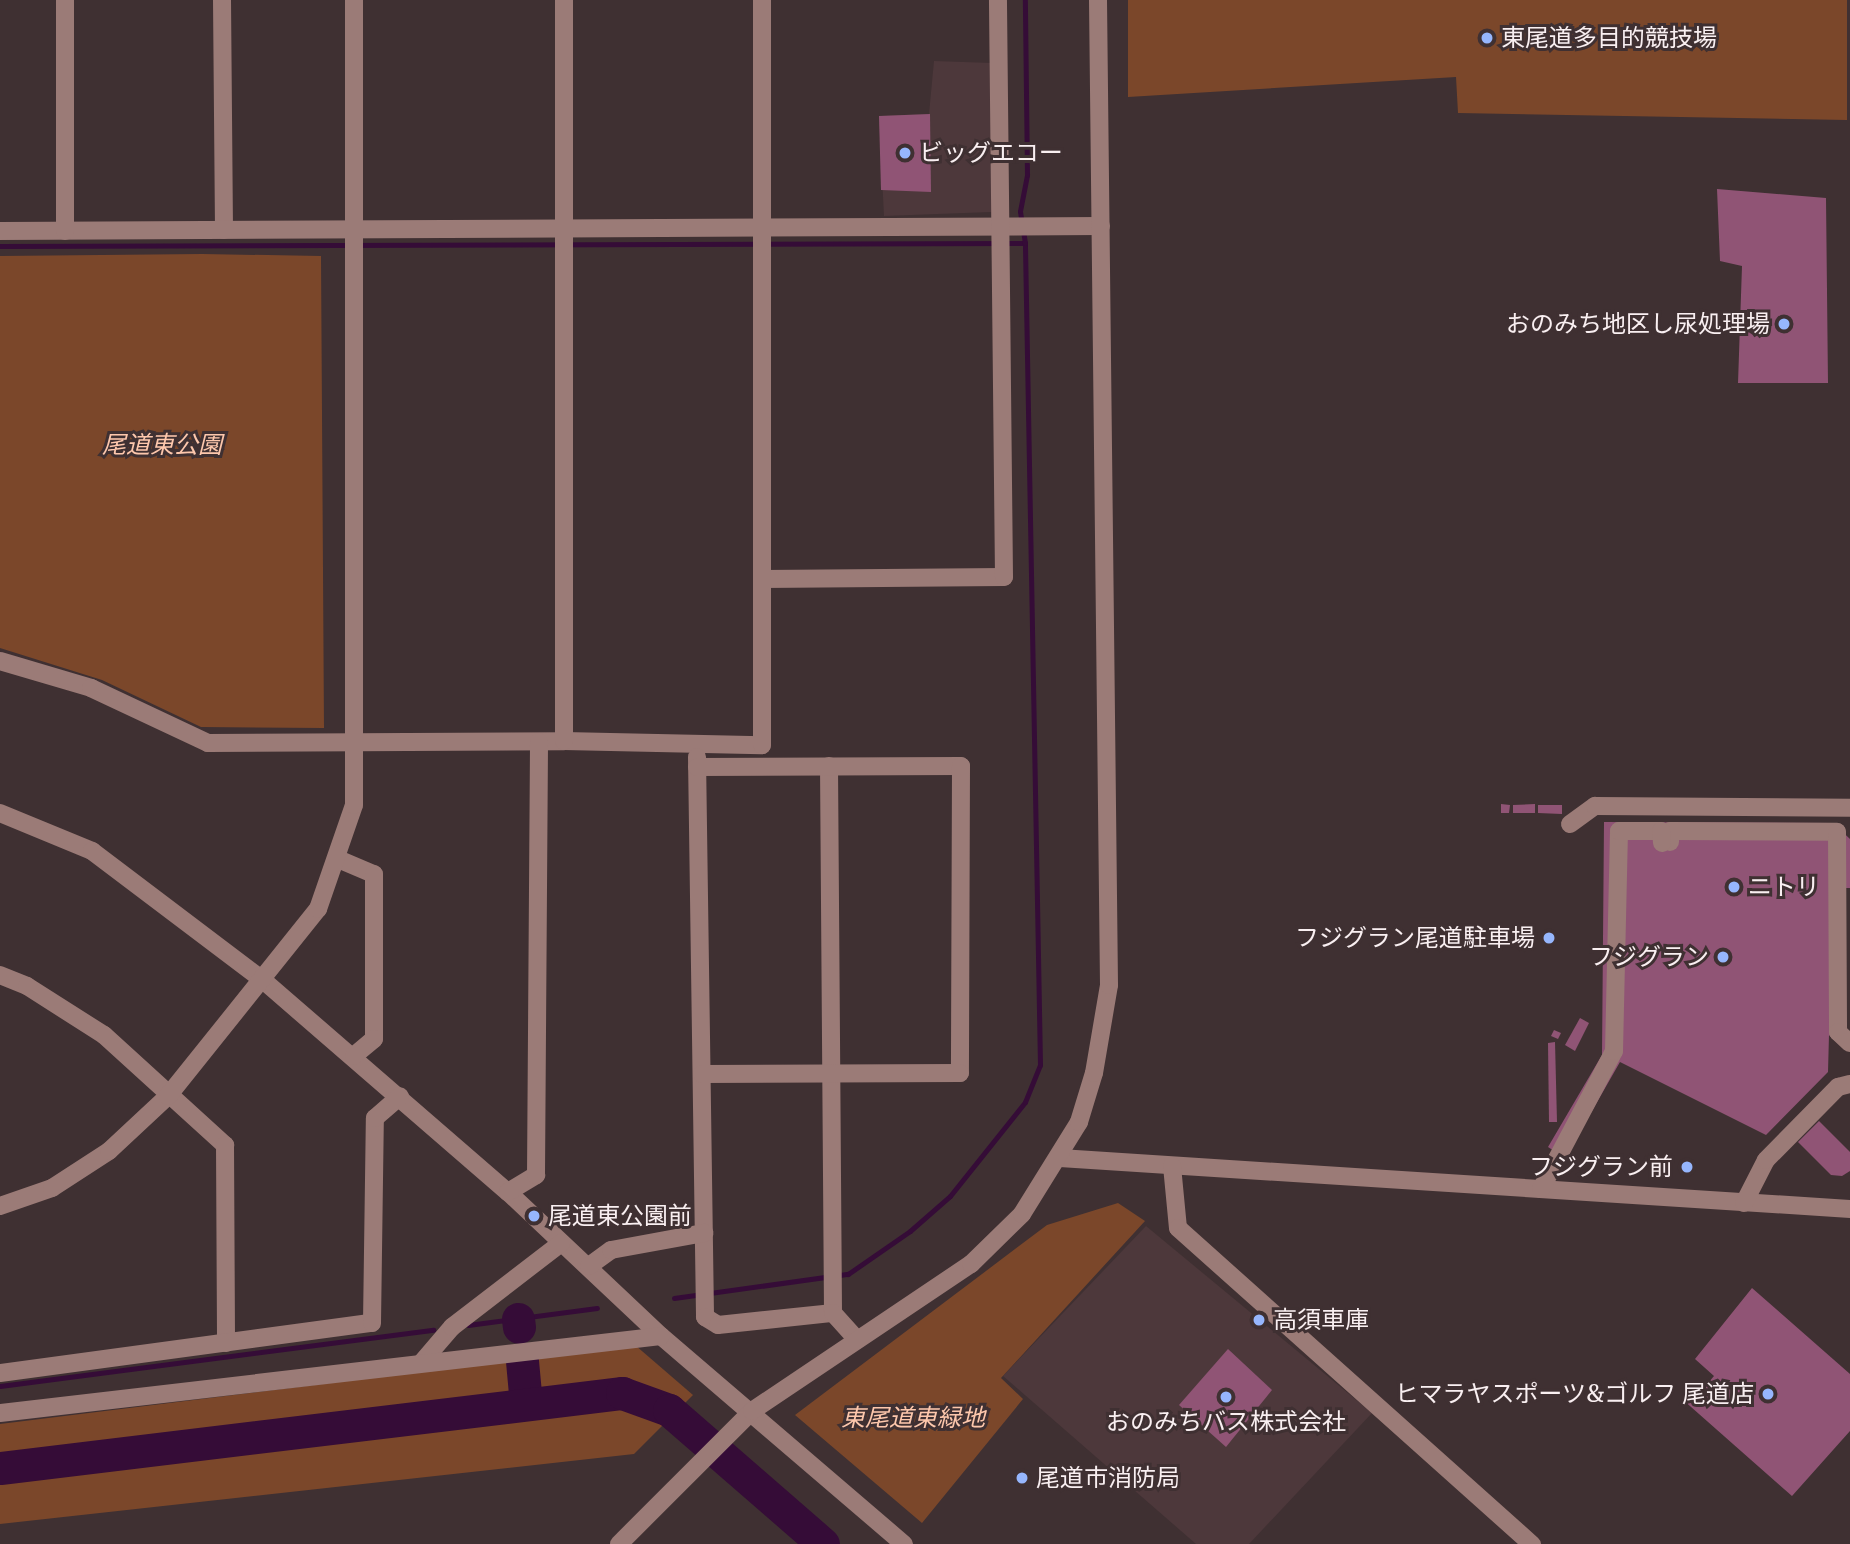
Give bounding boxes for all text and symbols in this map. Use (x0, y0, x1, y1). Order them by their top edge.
place label: 東尾道多目的競技場 (1501, 24, 1717, 52)
marker: 東尾道多目的競技場 (1479, 30, 1495, 46)
place label: ビッグエコー (919, 139, 1063, 167)
marker: ビッグエコー (897, 145, 913, 161)
place label: おのみち地区し尿処理場 (1506, 310, 1770, 338)
marker: おのみち地区し尿処理場 (1776, 316, 1792, 332)
park label: 尾道東公園 (102, 431, 222, 459)
place label: ニトリ (1748, 873, 1820, 901)
marker: ニトリ (1726, 879, 1742, 895)
place label: フジグラン尾道駐車場 (1295, 924, 1535, 952)
marker: フジグラン尾道駐車場 (1541, 930, 1557, 946)
place label: フジグラン (1589, 943, 1709, 971)
marker: フジグラン (1715, 949, 1731, 965)
place label: フジグラン前 (1529, 1153, 1673, 1181)
marker: フジグラン前 (1679, 1159, 1695, 1175)
place label: 尾道東公園前 (548, 1202, 692, 1230)
marker: 尾道東公園前 (526, 1208, 542, 1224)
place label: 高須車庫 (1273, 1306, 1369, 1334)
marker: 高須車庫 (1251, 1312, 1267, 1328)
place label: ヒマラヤスポーツ&ゴルフ 尾道店 (1394, 1380, 1754, 1408)
marker: ヒマラヤスポーツ&ゴルフ 尾道店 (1760, 1386, 1776, 1402)
marker: おのみちバス株式会社 (1218, 1389, 1234, 1405)
park label: 東尾道東緑地 (841, 1404, 985, 1432)
place label: おのみちバス株式会社 (1106, 1408, 1346, 1436)
place label: 尾道市消防局 (1036, 1464, 1180, 1492)
marker: 尾道市消防局 (1014, 1470, 1030, 1486)

